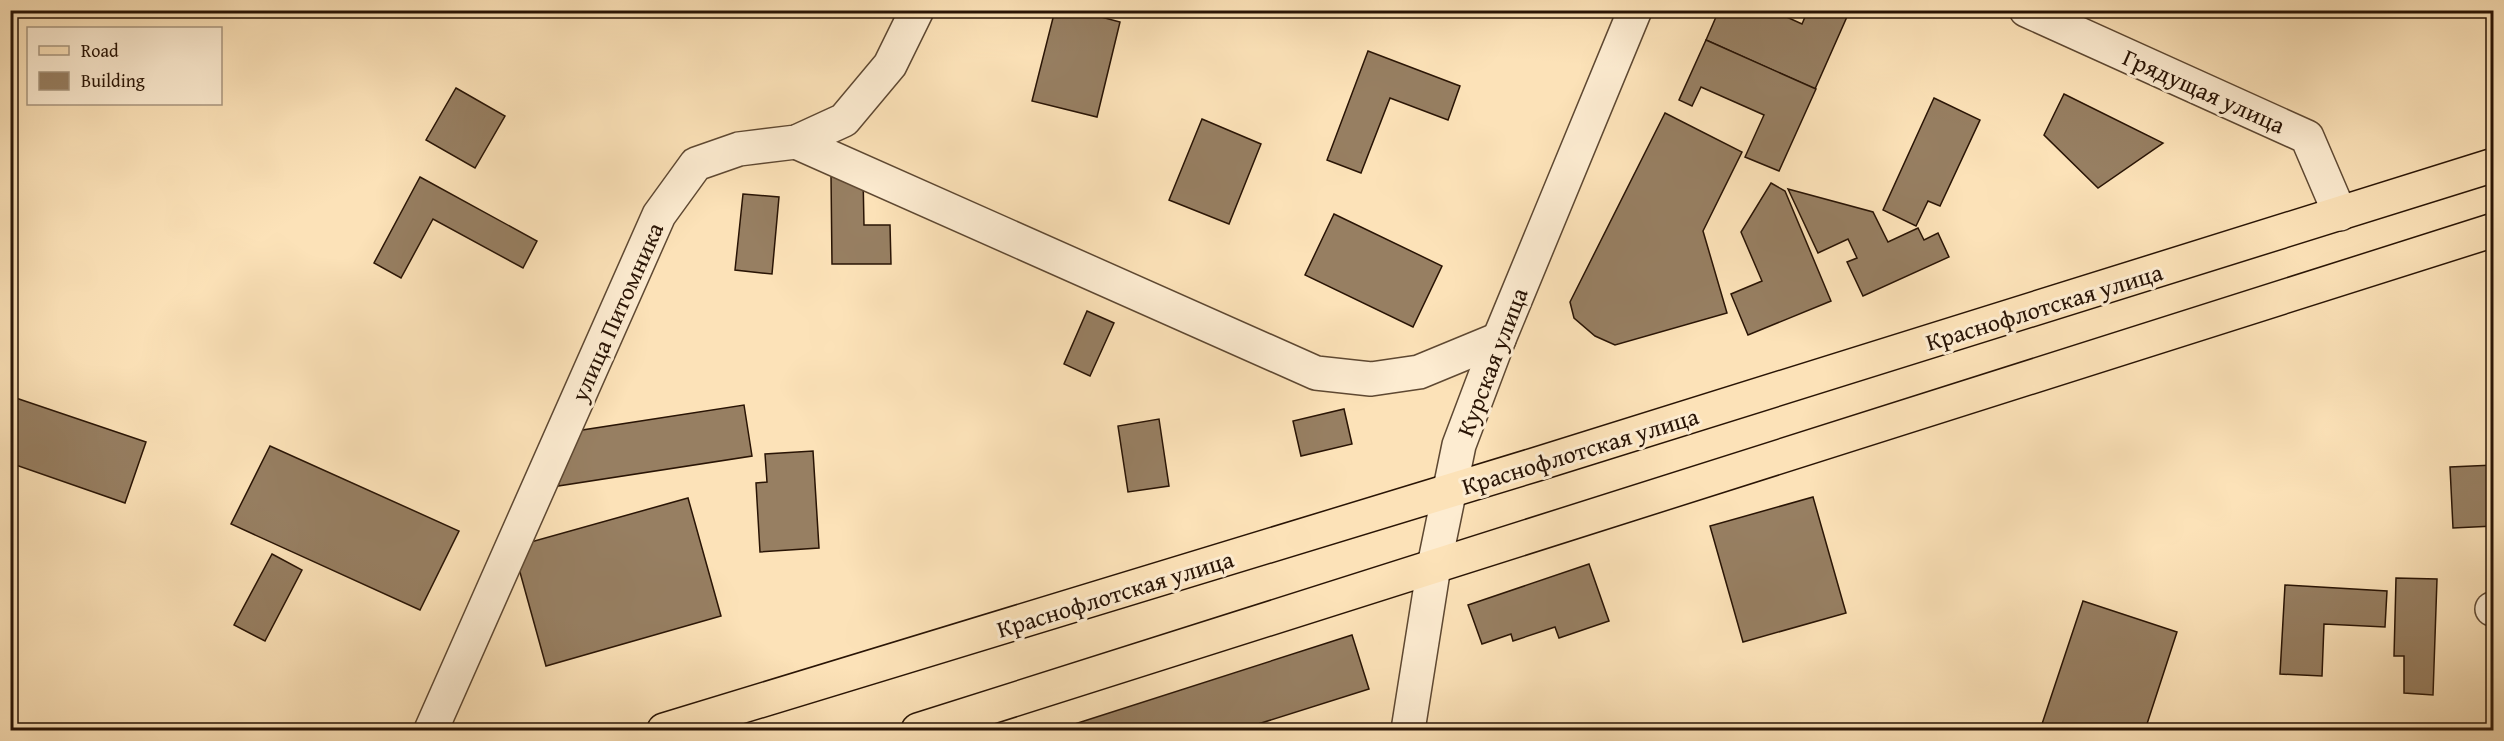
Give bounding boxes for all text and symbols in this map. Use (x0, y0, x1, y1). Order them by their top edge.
legend (27, 27, 222, 105)
text: Road (81, 37, 119, 64)
street label: Грядущая улица (2117, 40, 2291, 143)
text: Building (81, 67, 145, 94)
street label: улица Питомника (561, 216, 672, 408)
street label: Краснофлотская улица (1921, 254, 2167, 360)
street label: Курская улица (1448, 282, 1537, 441)
street label: Краснофлотская улица (1457, 398, 1703, 504)
street label: Краснофлотская улица (992, 541, 1238, 647)

